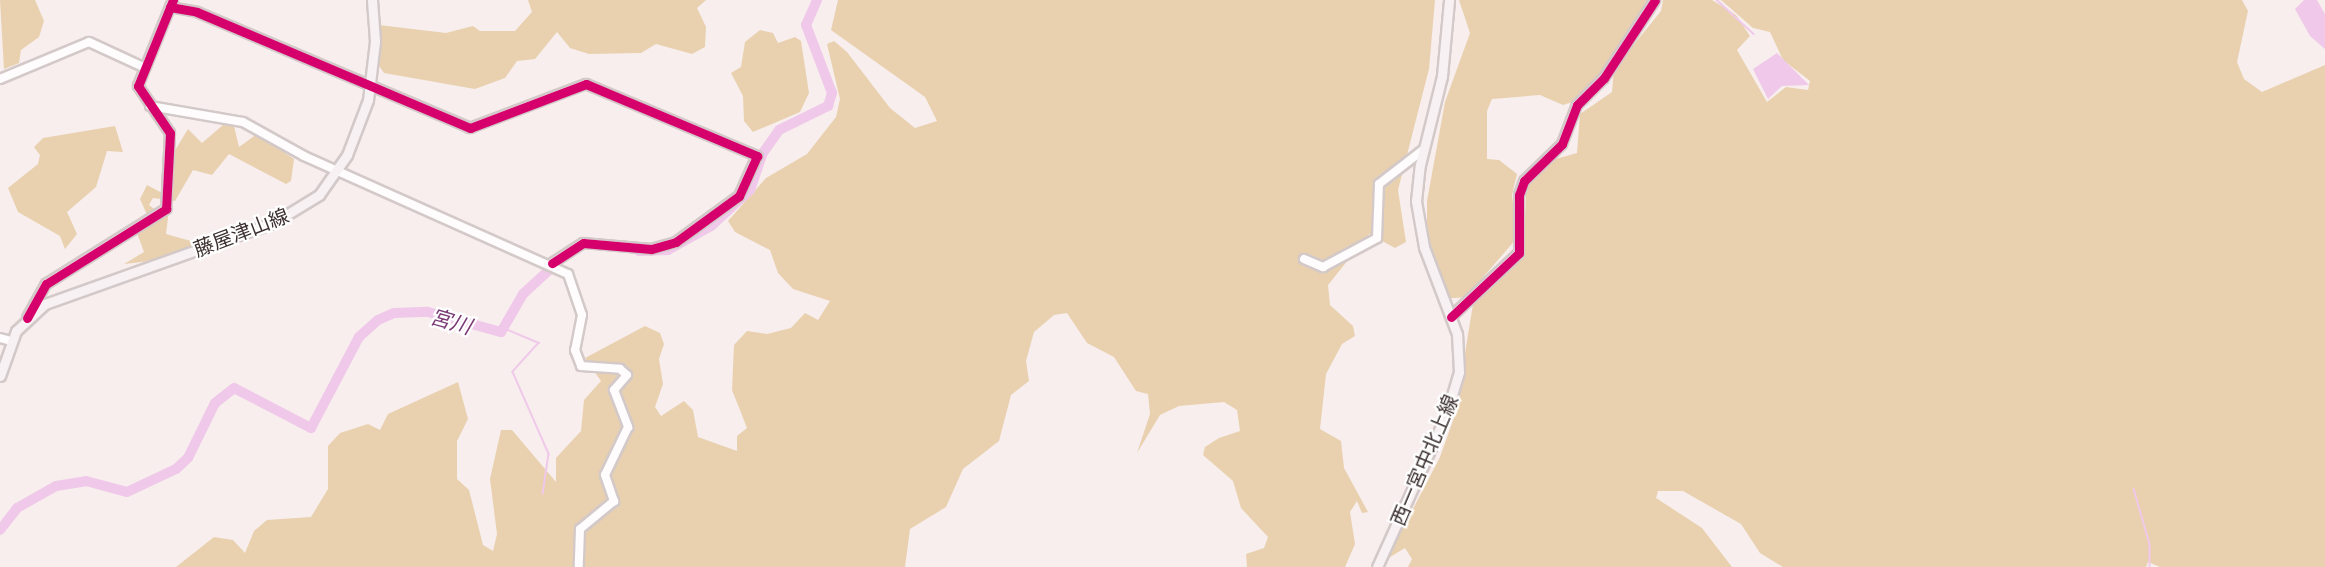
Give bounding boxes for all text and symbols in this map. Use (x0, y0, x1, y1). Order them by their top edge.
street label: 藤屋津山線 (190, 203, 292, 261)
water label: 宮川 (427, 303, 475, 339)
street label: 西一宮中北上線 (1386, 391, 1462, 529)

